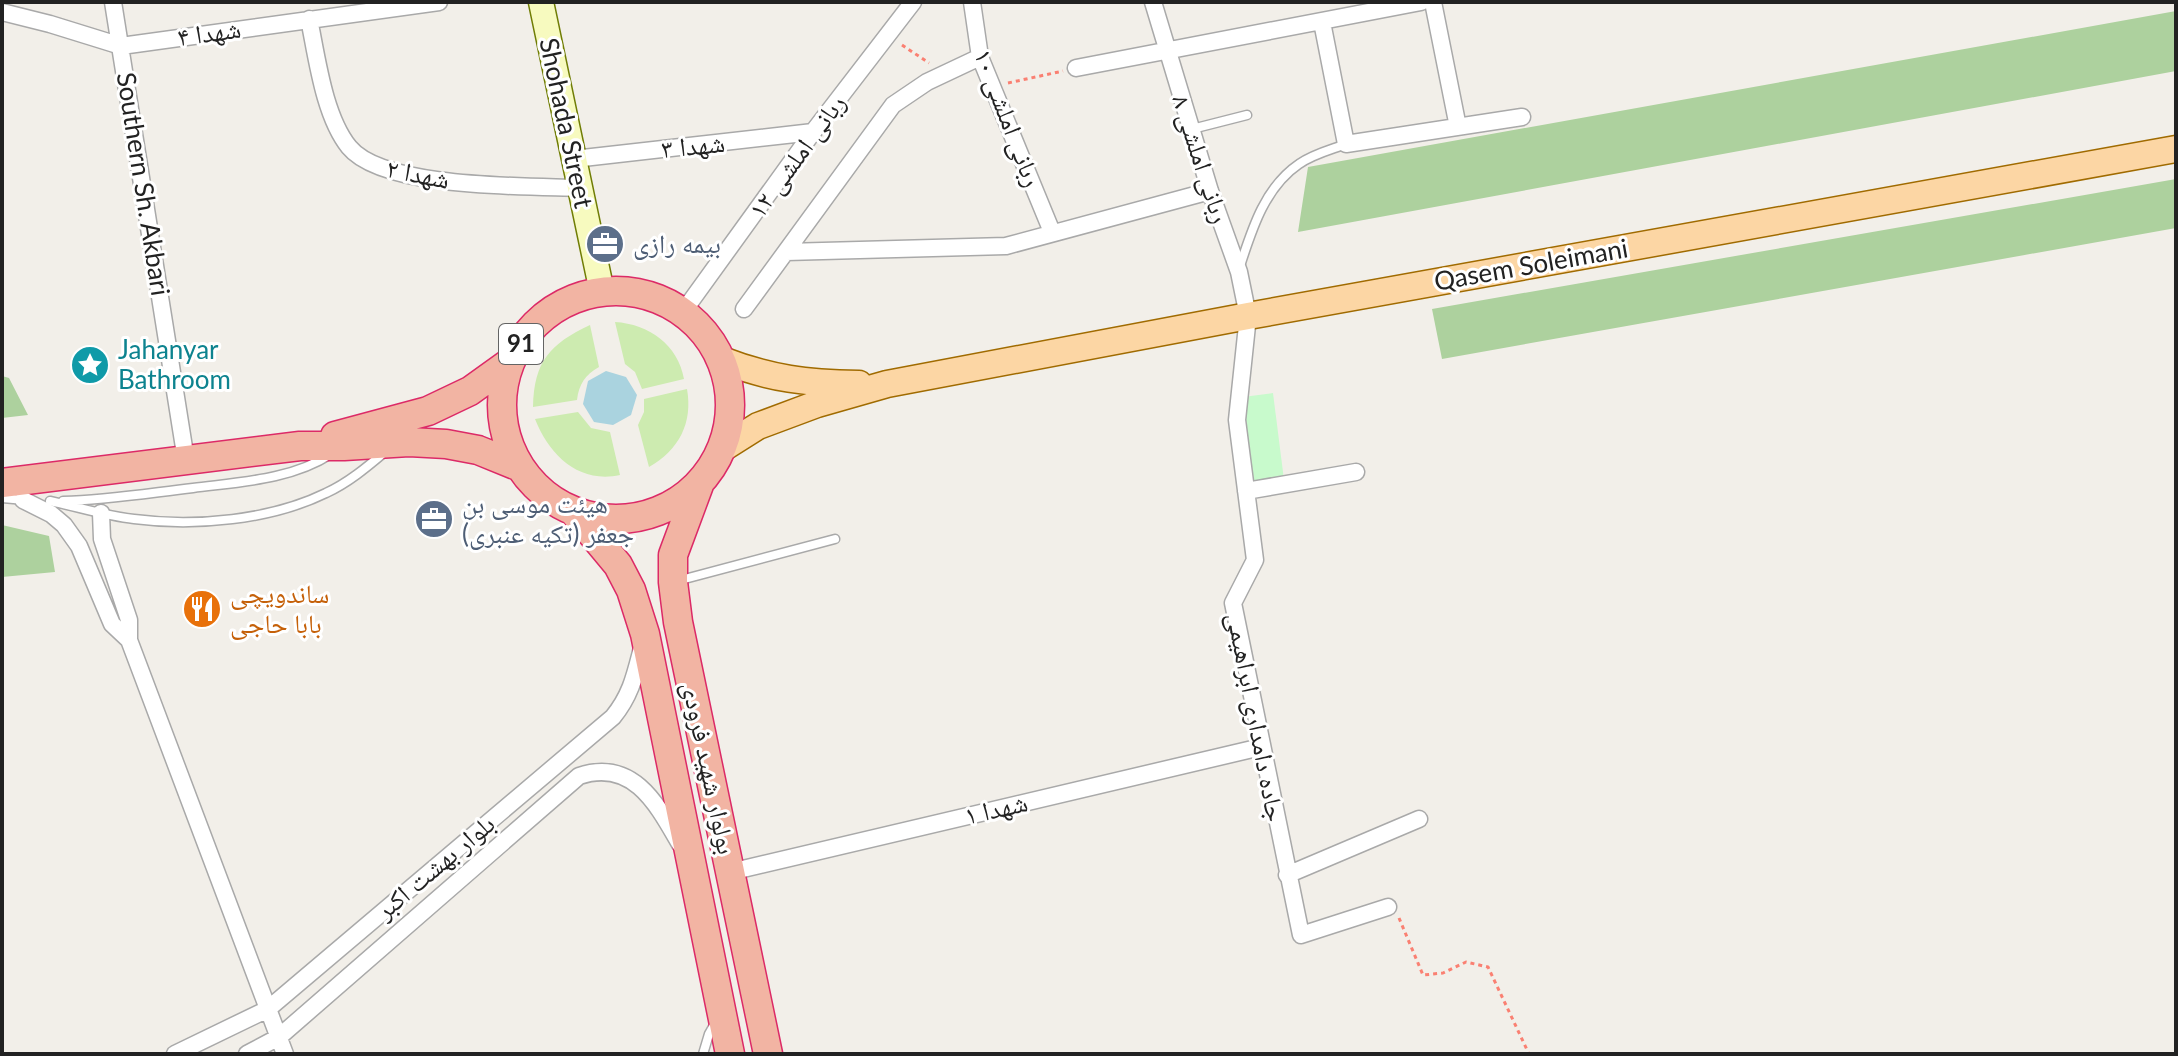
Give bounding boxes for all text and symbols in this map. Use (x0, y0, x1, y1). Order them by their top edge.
street label: شهدا ۴ (175, 12, 243, 52)
street label: Shohada Street (533, 35, 601, 211)
street label: ربانی املشی ۱۰ (967, 44, 1050, 191)
street label: Southern Sh. Akbari (111, 70, 177, 298)
street label: ربانی املشی ۱۲ (741, 87, 853, 224)
street label: ربانی املشی ۸ (1165, 90, 1238, 227)
street label: شهدا ۳ (659, 126, 726, 164)
street label: شهدا ۲ (384, 151, 453, 195)
office icon: بیمه رازی (584, 223, 626, 265)
place label: بیمه رازی (633, 227, 721, 260)
street label: Qasem Soleimani (1431, 231, 1630, 297)
road number: 91 (499, 324, 543, 364)
place label: Jahanyar Bathroom (118, 333, 231, 395)
place icon: Jahanyar Bathroom (69, 344, 111, 386)
place label: هيئت موسی بن جعفر (تکیه عنبری) (462, 487, 634, 550)
office icon: هيئت موسی بن جعفر (تکیه عنبری) (413, 498, 455, 540)
place label: ساندویچی بابا حاجی (230, 577, 329, 640)
restaurant icon: ساندویچی بابا حاجی (181, 588, 223, 630)
street label: جاده دامداری ابراهیمی (1220, 609, 1293, 824)
street label: بولوار شهید فرودی (675, 679, 744, 857)
street label: شهدا ۱ (961, 785, 1030, 831)
street label: بلوار بهشت اکبر (367, 807, 501, 926)

